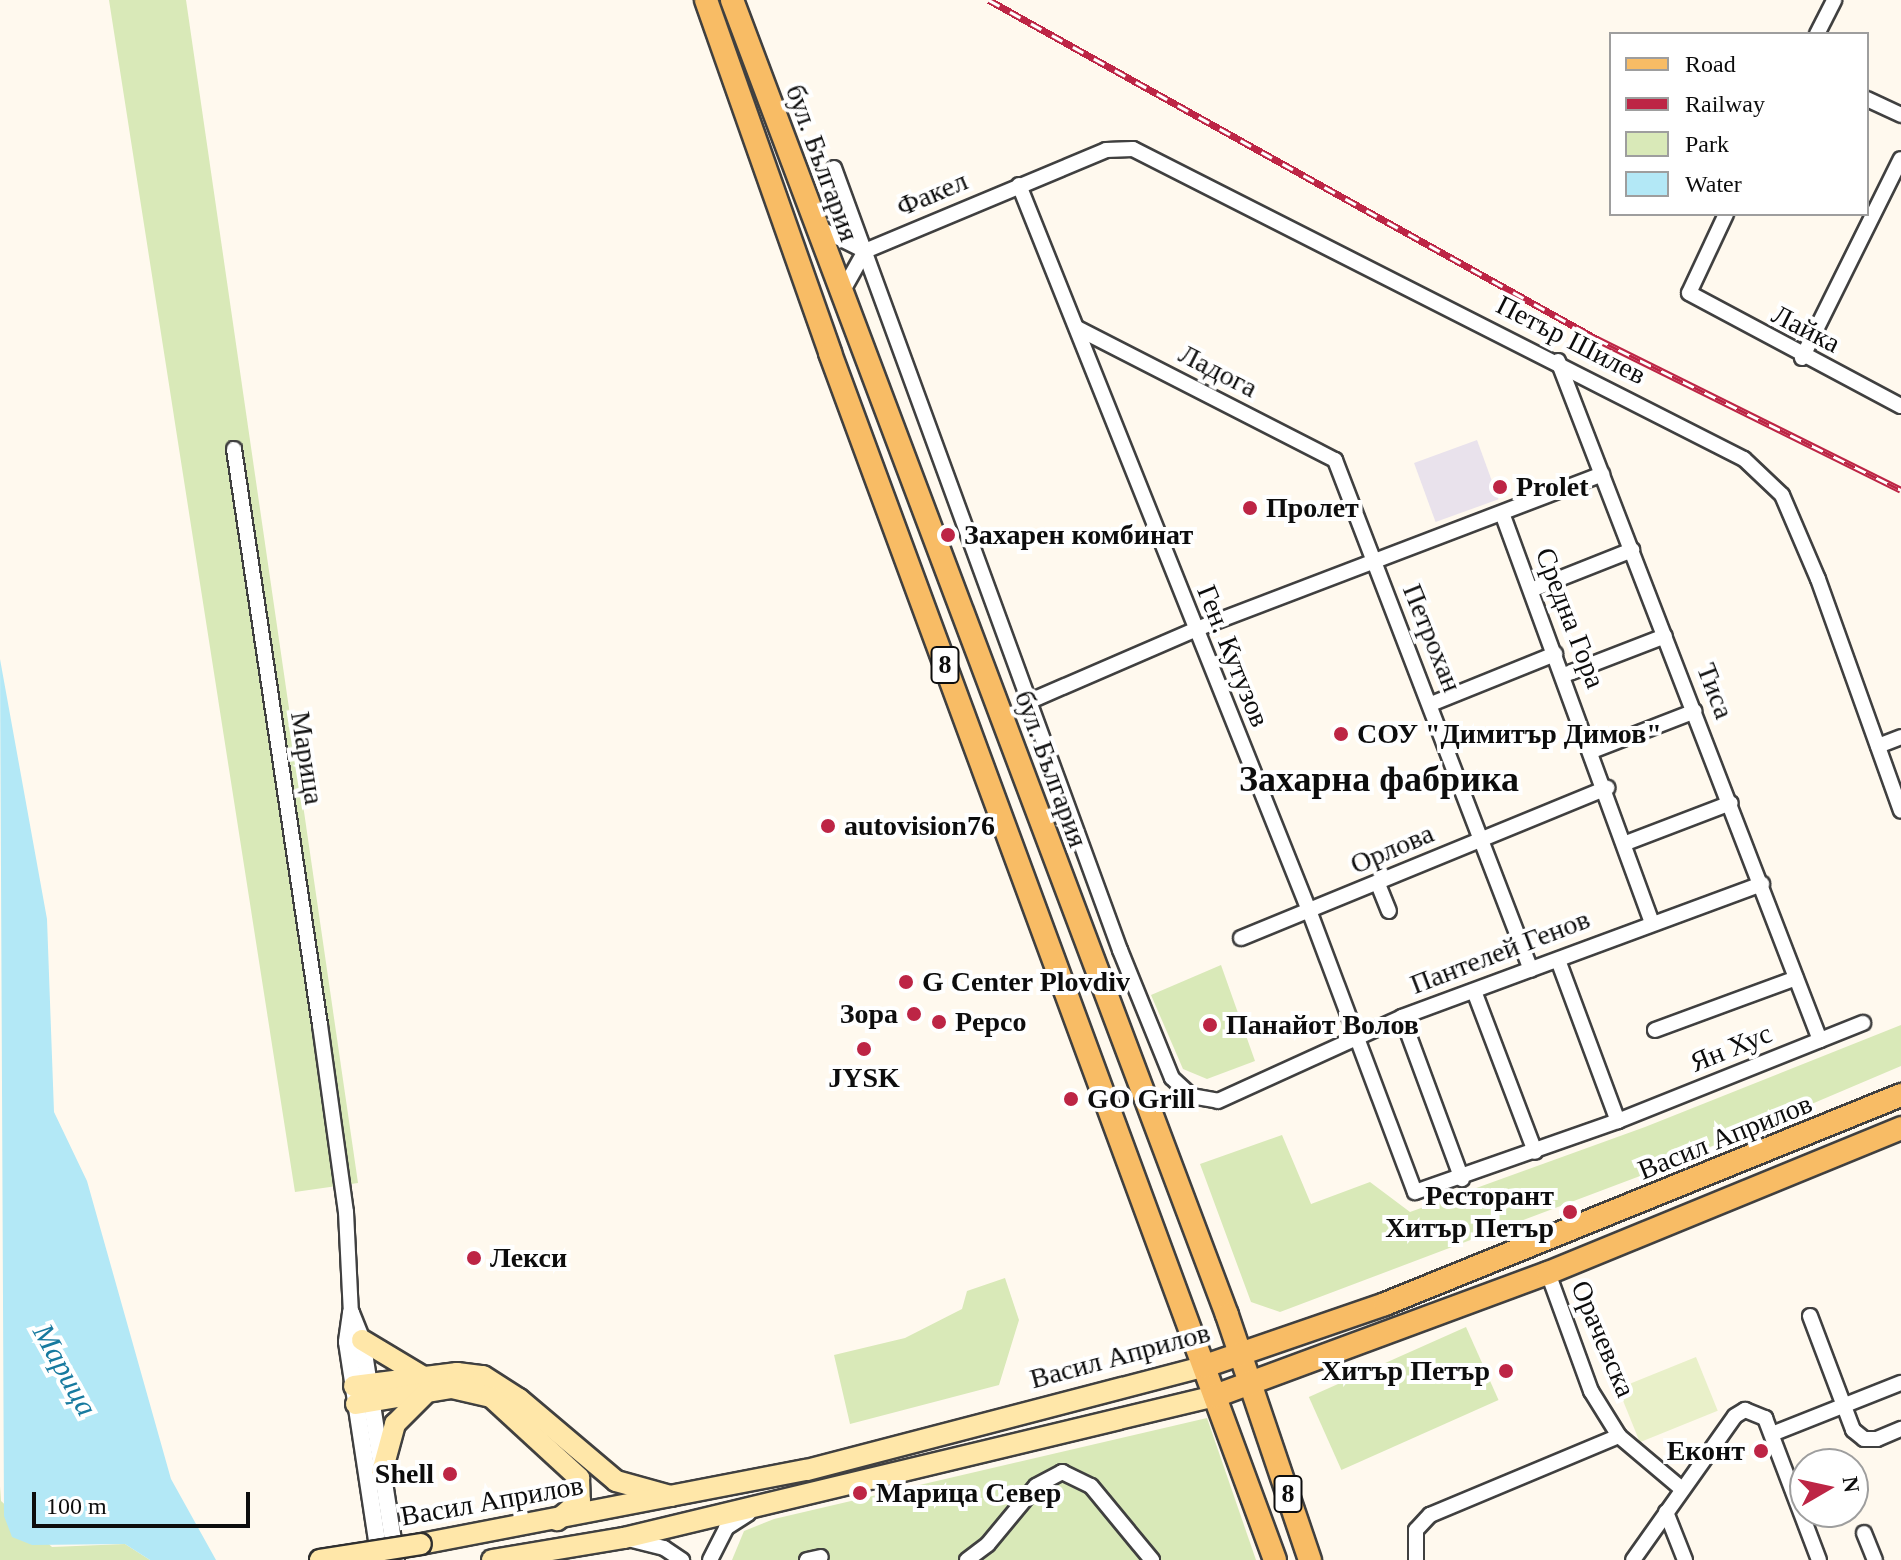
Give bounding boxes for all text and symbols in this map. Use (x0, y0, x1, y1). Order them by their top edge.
legend (1609, 32, 1869, 216)
text: Road (1685, 51, 1736, 77)
street label: бул. България (778, 80, 866, 246)
text: Railway (1685, 91, 1765, 117)
text: Park (1685, 131, 1729, 157)
street label: Факел (891, 164, 973, 224)
text: Water (1685, 171, 1742, 197)
street label: Петър Шилев (1491, 288, 1651, 392)
street label: Лайка (1766, 298, 1846, 360)
street label: Ладога (1173, 337, 1263, 405)
place label: Prolet (1516, 470, 1589, 504)
marker: Prolet (1491, 478, 1509, 496)
place label: Пролет (1266, 491, 1359, 525)
marker: Пролет (1241, 499, 1259, 517)
place label: Захарен комбинат (964, 518, 1193, 552)
marker: Захарен комбинат (939, 526, 957, 544)
street label: Средна Гора (1528, 543, 1612, 693)
street label: Петрохан (1395, 579, 1469, 697)
street label: Ген. Кутузов (1189, 580, 1277, 732)
road number: 8 (929, 643, 961, 687)
street label: Тиса (1689, 659, 1741, 723)
street label: бул. България (1007, 686, 1095, 852)
street label: Марица (283, 709, 331, 807)
place label: СОУ "Димитър Димов" (1357, 717, 1662, 751)
marker: СОУ "Димитър Димов" (1332, 725, 1350, 743)
district label: Захарна фабрика (1239, 758, 1519, 802)
place label: autovision76 (844, 809, 995, 843)
marker: autovision76 (819, 817, 837, 835)
street label: Орлова (1345, 817, 1439, 881)
street label: Пантелей Генов (1406, 902, 1594, 1002)
place label: G Center Plovdiv (922, 965, 1130, 999)
marker: G Center Plovdiv (897, 973, 915, 991)
place label: Зора (840, 997, 898, 1031)
marker: Зора (905, 1005, 923, 1023)
place label: Pepco (955, 1005, 1027, 1039)
place label: Панайот Волов (1226, 1008, 1419, 1042)
marker: Pepco (930, 1013, 948, 1031)
marker: Панайот Волов (1201, 1016, 1219, 1034)
street label: Ян Хус (1685, 1017, 1777, 1079)
marker: JYSK (855, 1040, 873, 1058)
place label: JYSK (828, 1061, 900, 1095)
place label: GO Grill (1087, 1082, 1195, 1116)
street label: Васил Априлов (1633, 1087, 1817, 1187)
marker: GO Grill (1062, 1090, 1080, 1108)
place label: Ресторант Хитър Петър (1385, 1179, 1554, 1245)
marker: Ресторант Хитър Петър (1561, 1203, 1579, 1221)
place label: Лекси (490, 1241, 567, 1275)
marker: Лекси (465, 1249, 483, 1267)
street label: Орачевска (1563, 1276, 1643, 1402)
street label: Васил Априлов (1026, 1316, 1214, 1396)
water label: Марица (25, 1318, 105, 1422)
place label: Хитър Петър (1321, 1354, 1490, 1388)
marker: Хитър Петър (1497, 1362, 1515, 1380)
place label: Еконт (1667, 1434, 1745, 1468)
marker: Еконт (1752, 1442, 1770, 1460)
north arrow (1789, 1448, 1869, 1528)
place label: Shell (375, 1457, 434, 1491)
marker: Shell (441, 1465, 459, 1483)
street label: Васил Априлов (398, 1468, 586, 1534)
road number: 8 (1272, 1472, 1304, 1516)
text: N (1838, 1475, 1865, 1494)
scale bar (36, 1476, 254, 1526)
place label: Марица Север (876, 1476, 1061, 1510)
marker: Марица Север (851, 1484, 869, 1502)
text: 100 m (46, 1493, 107, 1519)

